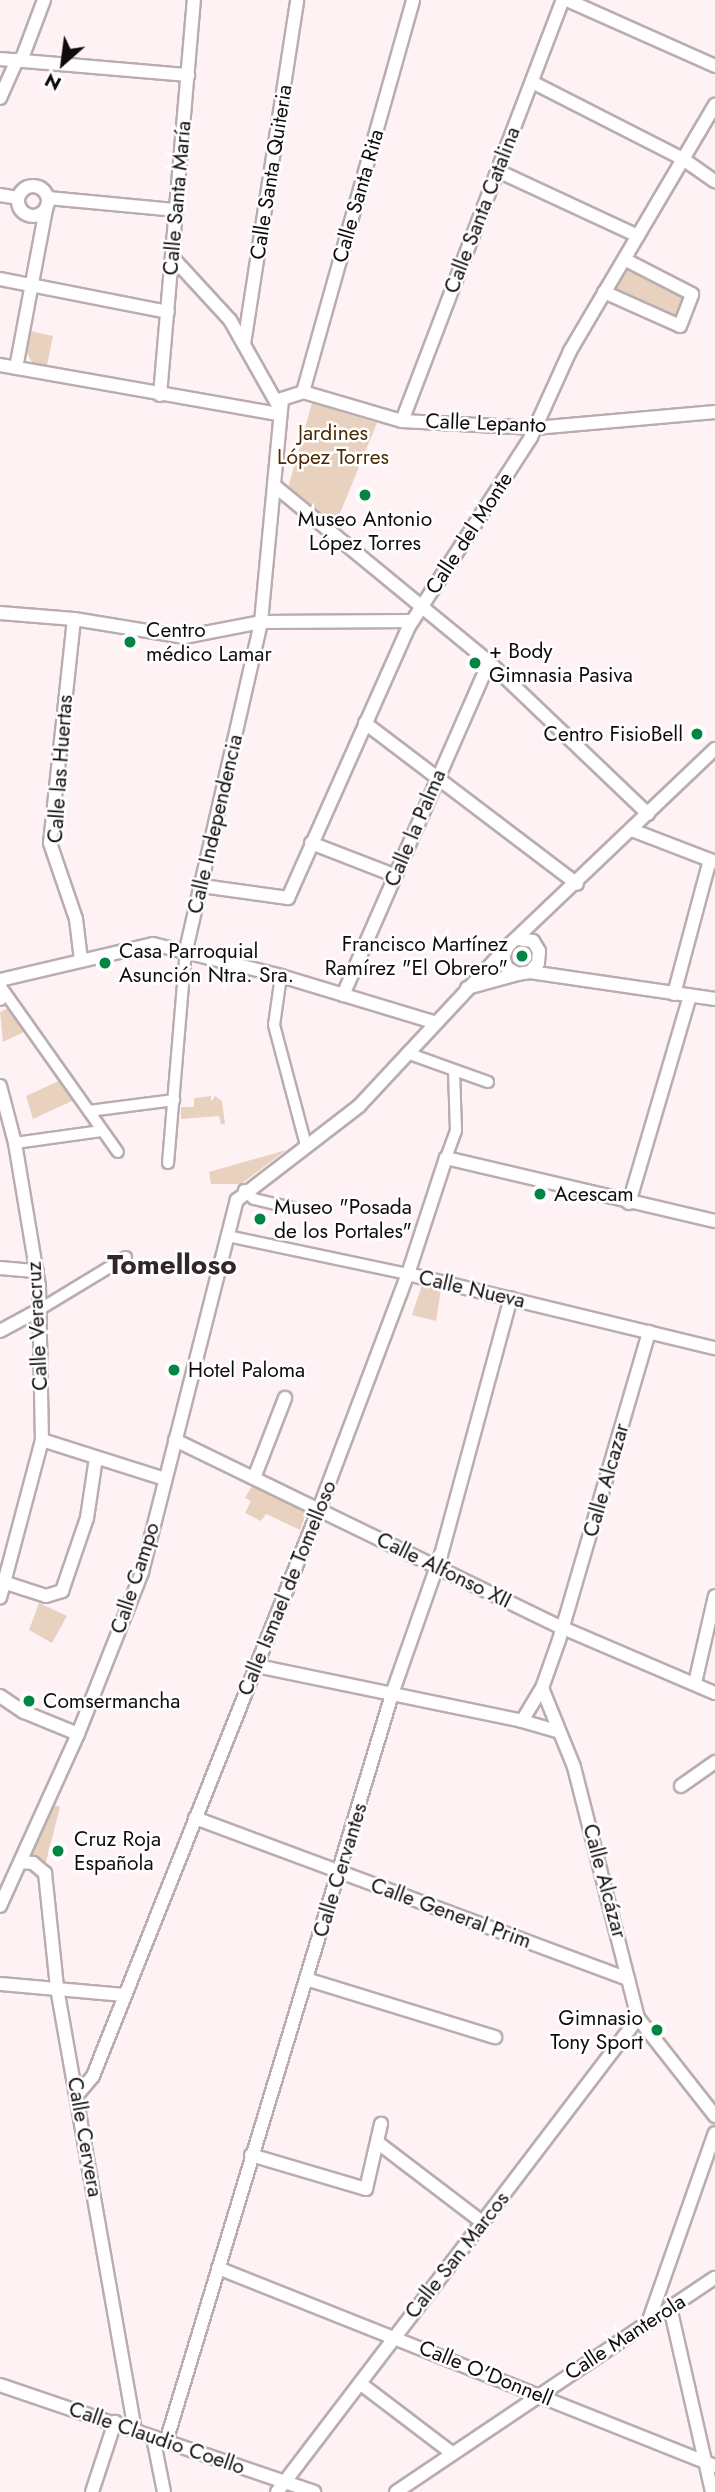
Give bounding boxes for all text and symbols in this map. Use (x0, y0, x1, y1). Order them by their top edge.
north arrow (28, 28, 98, 98)
text: N (40, 67, 66, 97)
street label: Calle Santa Quiteria (245, 83, 297, 261)
street label: Calle Santa María (158, 120, 196, 276)
street label: Calle Santa Catalina (439, 123, 525, 297)
street label: Calle Santa Rita (327, 126, 389, 266)
street label: Calle Lepanto (425, 408, 547, 438)
park label: Jardines López Torres (277, 420, 389, 470)
street label: Calle del Monte (420, 467, 518, 599)
marker: Museo Antonio López Torres (357, 487, 373, 503)
place label: Museo Antonio López Torres (298, 506, 432, 556)
place label: Centro médico Lamar (146, 617, 272, 667)
marker: Centro médico Lamar (120, 632, 140, 652)
place label: + Body Gimnasia Pasiva (489, 638, 633, 688)
marker: + Body Gimnasia Pasiva (467, 655, 483, 671)
street label: Calle las Huertas (42, 694, 78, 844)
place label: Centro FisioBell (544, 721, 683, 747)
marker: Centro FisioBell (689, 726, 705, 742)
street label: Calle Independencia (182, 732, 248, 916)
street label: Calle la Palma (379, 766, 451, 890)
place label: Francisco Martínez Ramírez "El Obrero" (325, 931, 508, 981)
place label: Casa Parroquial Asunción Ntra. Sra. (119, 938, 294, 988)
marker: Francisco Martínez Ramírez "El Obrero" (514, 948, 530, 964)
marker: Casa Parroquial Asunción Ntra. Sra. (97, 955, 113, 971)
place label: Acescam (554, 1181, 634, 1207)
marker: Acescam (532, 1186, 548, 1202)
place label: Museo "Posada de los Portales" (274, 1194, 412, 1244)
marker: Museo "Posada de los Portales" (252, 1211, 268, 1227)
district label: Tomelloso (107, 1248, 237, 1282)
street label: Calle Veracruz (21, 1261, 53, 1391)
street label: Calle Nueva (416, 1265, 528, 1313)
place label: Hotel Paloma (188, 1357, 305, 1383)
marker: Hotel Paloma (166, 1362, 182, 1378)
street label: Calle Alcazar (578, 1420, 634, 1540)
street label: Calle Ismael de Tomelloso (232, 1477, 342, 1699)
street label: Calle Campo (105, 1519, 165, 1637)
street label: Calle Alfonso XII (373, 1527, 515, 1613)
place label: Comsermancha (43, 1688, 180, 1714)
marker: Comsermancha (21, 1693, 37, 1709)
street label: Calle Cervantes (308, 1800, 372, 1940)
street label: Calle Alcázar (578, 1821, 632, 1941)
place label: Cruz Roja Española (74, 1826, 161, 1876)
marker: Cruz Roja Española (48, 1841, 68, 1861)
street label: Calle General Prim (367, 1872, 535, 1954)
place label: Gimnasio Tony Sport (550, 2005, 643, 2055)
marker: Gimnasio Tony Sport (649, 2022, 665, 2038)
street label: Calle Cervera (62, 2075, 108, 2199)
street label: Calle San Marcos (400, 2187, 514, 2323)
street label: Calle Manterola (560, 2289, 690, 2385)
street label: Calle O'Donnell (415, 2335, 557, 2411)
street label: Calle Claudio Coello (66, 2396, 248, 2480)

